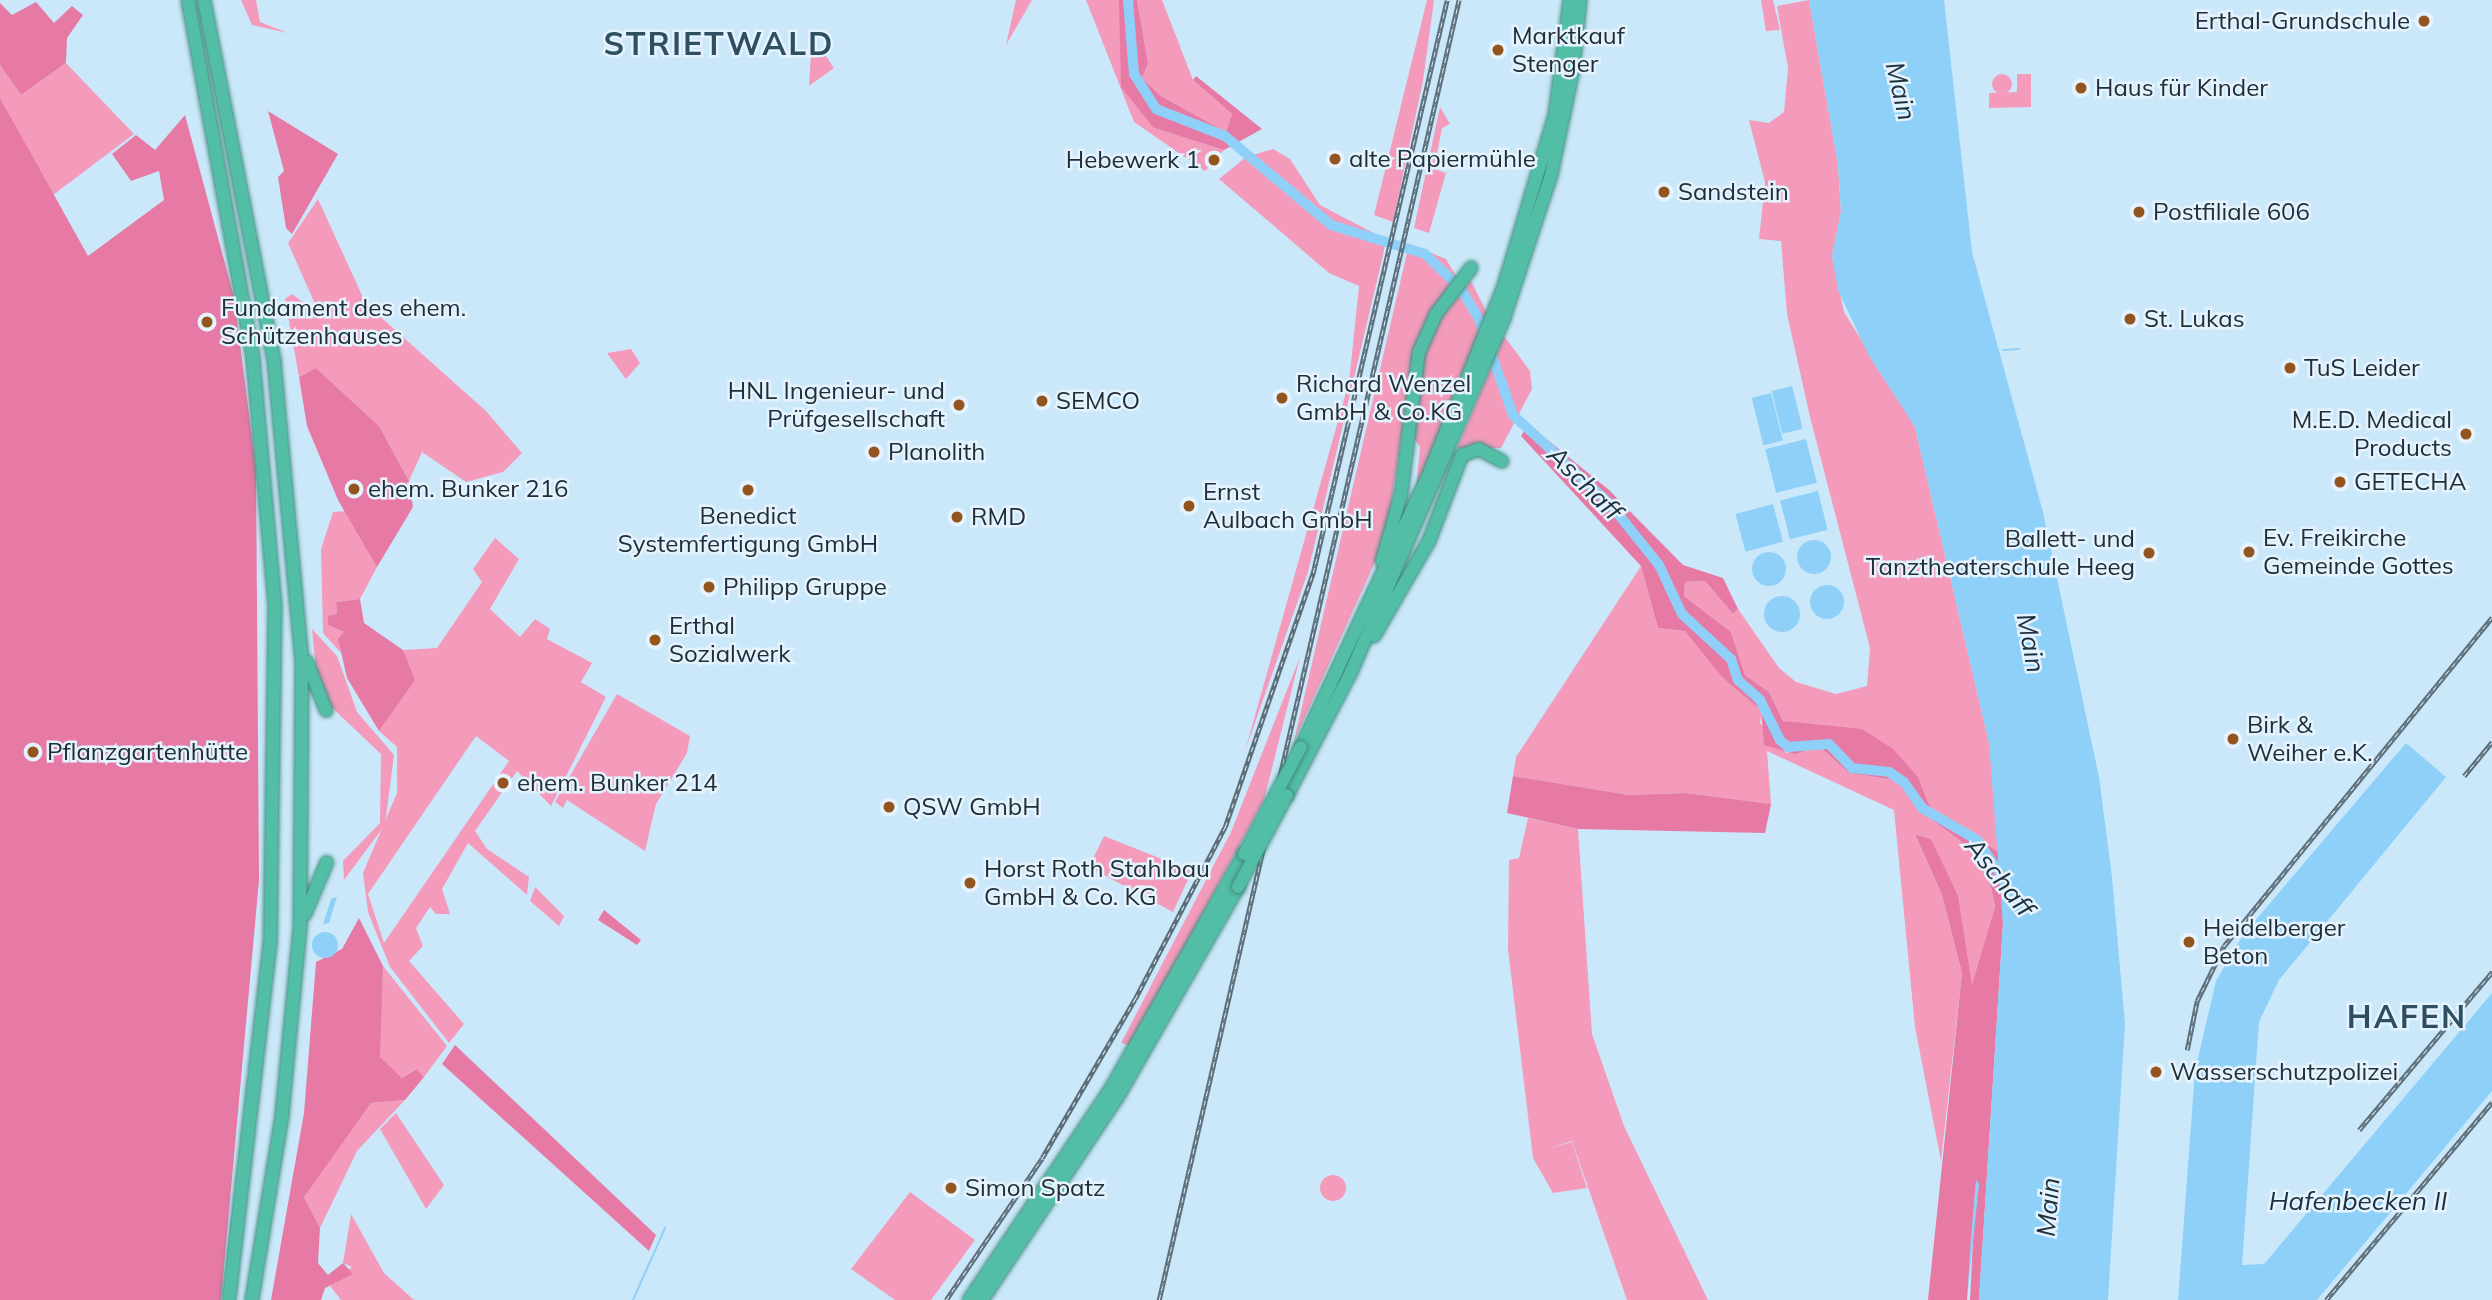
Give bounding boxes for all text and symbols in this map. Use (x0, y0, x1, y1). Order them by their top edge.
place label: Erthal-Grundschule (2195, 7, 2410, 35)
marker: Erthal-Grundschule (2416, 13, 2432, 29)
place label: Marktkauf Stenger (1512, 22, 1625, 78)
district label: STRIETWALD (605, 24, 833, 62)
marker: Marktkauf Stenger (1490, 42, 1506, 58)
water label: Main (1879, 59, 1923, 123)
place label: Haus für Kinder (2095, 74, 2268, 102)
marker: Haus für Kinder (2073, 80, 2089, 96)
place label: alte Papiermühle (1349, 145, 1536, 173)
place label: Hebewerk 1 (1066, 146, 1200, 174)
marker: alte Papiermühle (1327, 151, 1343, 167)
marker: Hebewerk 1 (1206, 152, 1222, 168)
place label: Sandstein (1678, 178, 1789, 206)
marker: Sandstein (1656, 184, 1672, 200)
place label: Postfiliale 606 (2153, 198, 2310, 226)
marker: Postfiliale 606 (2131, 204, 2147, 220)
place label: Fundament des ehem. Schützenhauses (221, 294, 466, 350)
place label: St. Lukas (2144, 305, 2245, 333)
marker: St. Lukas (2122, 311, 2138, 327)
marker: Fundament des ehem. Schützenhauses (199, 314, 215, 330)
place label: TuS Leider (2304, 354, 2420, 382)
marker: TuS Leider (2282, 360, 2298, 376)
place label: Richard Wenzel GmbH & Co.KG (1296, 370, 1471, 426)
place label: HNL Ingenieur- und Prüfgesellschaft (728, 377, 945, 433)
place label: SEMCO (1056, 387, 1140, 415)
marker: Richard Wenzel GmbH & Co.KG (1274, 390, 1290, 406)
marker: SEMCO (1034, 393, 1050, 409)
marker: HNL Ingenieur- und Prüfgesellschaft (951, 397, 967, 413)
place label: M.E.D. Medical Products (2292, 406, 2452, 462)
marker: M.E.D. Medical Products (2458, 426, 2474, 442)
place label: Planolith (888, 438, 985, 466)
water label: Aschaff (1541, 439, 1629, 527)
marker: Planolith (866, 444, 882, 460)
place label: GETECHA (2354, 468, 2466, 496)
marker: GETECHA (2332, 474, 2348, 490)
place label: ehem. Bunker 216 (368, 475, 569, 503)
place label: Ernst Aulbach GmbH (1203, 478, 1373, 534)
marker: ehem. Bunker 216 (346, 481, 362, 497)
marker: Benedict Systemfertigung GmbH (740, 482, 756, 498)
marker: Ernst Aulbach GmbH (1181, 498, 1197, 514)
place label: Benedict Systemfertigung GmbH (618, 502, 878, 558)
place label: RMD (971, 503, 1026, 531)
marker: RMD (949, 509, 965, 525)
place label: Ev. Freikirche Gemeinde Gottes (2263, 524, 2454, 580)
place label: Ballett- und Tanztheaterschule Heeg (1866, 525, 2135, 581)
marker: Ev. Freikirche Gemeinde Gottes (2241, 544, 2257, 560)
marker: Ballett- und Tanztheaterschule Heeg (2141, 545, 2157, 561)
place label: Philipp Gruppe (723, 573, 887, 601)
marker: Philipp Gruppe (701, 579, 717, 595)
water label: Main (2010, 611, 2052, 675)
place label: Erthal Sozialwerk (669, 612, 791, 668)
marker: Erthal Sozialwerk (647, 632, 663, 648)
place label: Birk & Weiher e.K. (2247, 711, 2373, 767)
marker: Birk & Weiher e.K. (2225, 731, 2241, 747)
place label: Pflanzgartenhütte (47, 738, 248, 766)
marker: Pflanzgartenhütte (25, 744, 41, 760)
place label: ehem. Bunker 214 (517, 769, 718, 797)
marker: ehem. Bunker 214 (495, 775, 511, 791)
place label: QSW GmbH (903, 793, 1041, 821)
marker: QSW GmbH (881, 799, 897, 815)
water label: Aschaff (1959, 831, 2041, 923)
place label: Horst Roth Stahlbau GmbH & Co. KG (984, 855, 1210, 911)
marker: Horst Roth Stahlbau GmbH & Co. KG (962, 875, 978, 891)
place label: Heidelberger Beton (2203, 914, 2346, 970)
marker: Heidelberger Beton (2181, 934, 2197, 950)
district label: HAFEN (2347, 997, 2467, 1035)
place label: Wasserschutzpolizei (2170, 1058, 2398, 1086)
marker: Wasserschutzpolizei (2148, 1064, 2164, 1080)
place label: Simon Spatz (965, 1174, 1105, 1202)
water label: Main (2030, 1176, 2066, 1238)
marker: Simon Spatz (943, 1180, 959, 1196)
water label: Hafenbecken II (2269, 1185, 2447, 1217)

